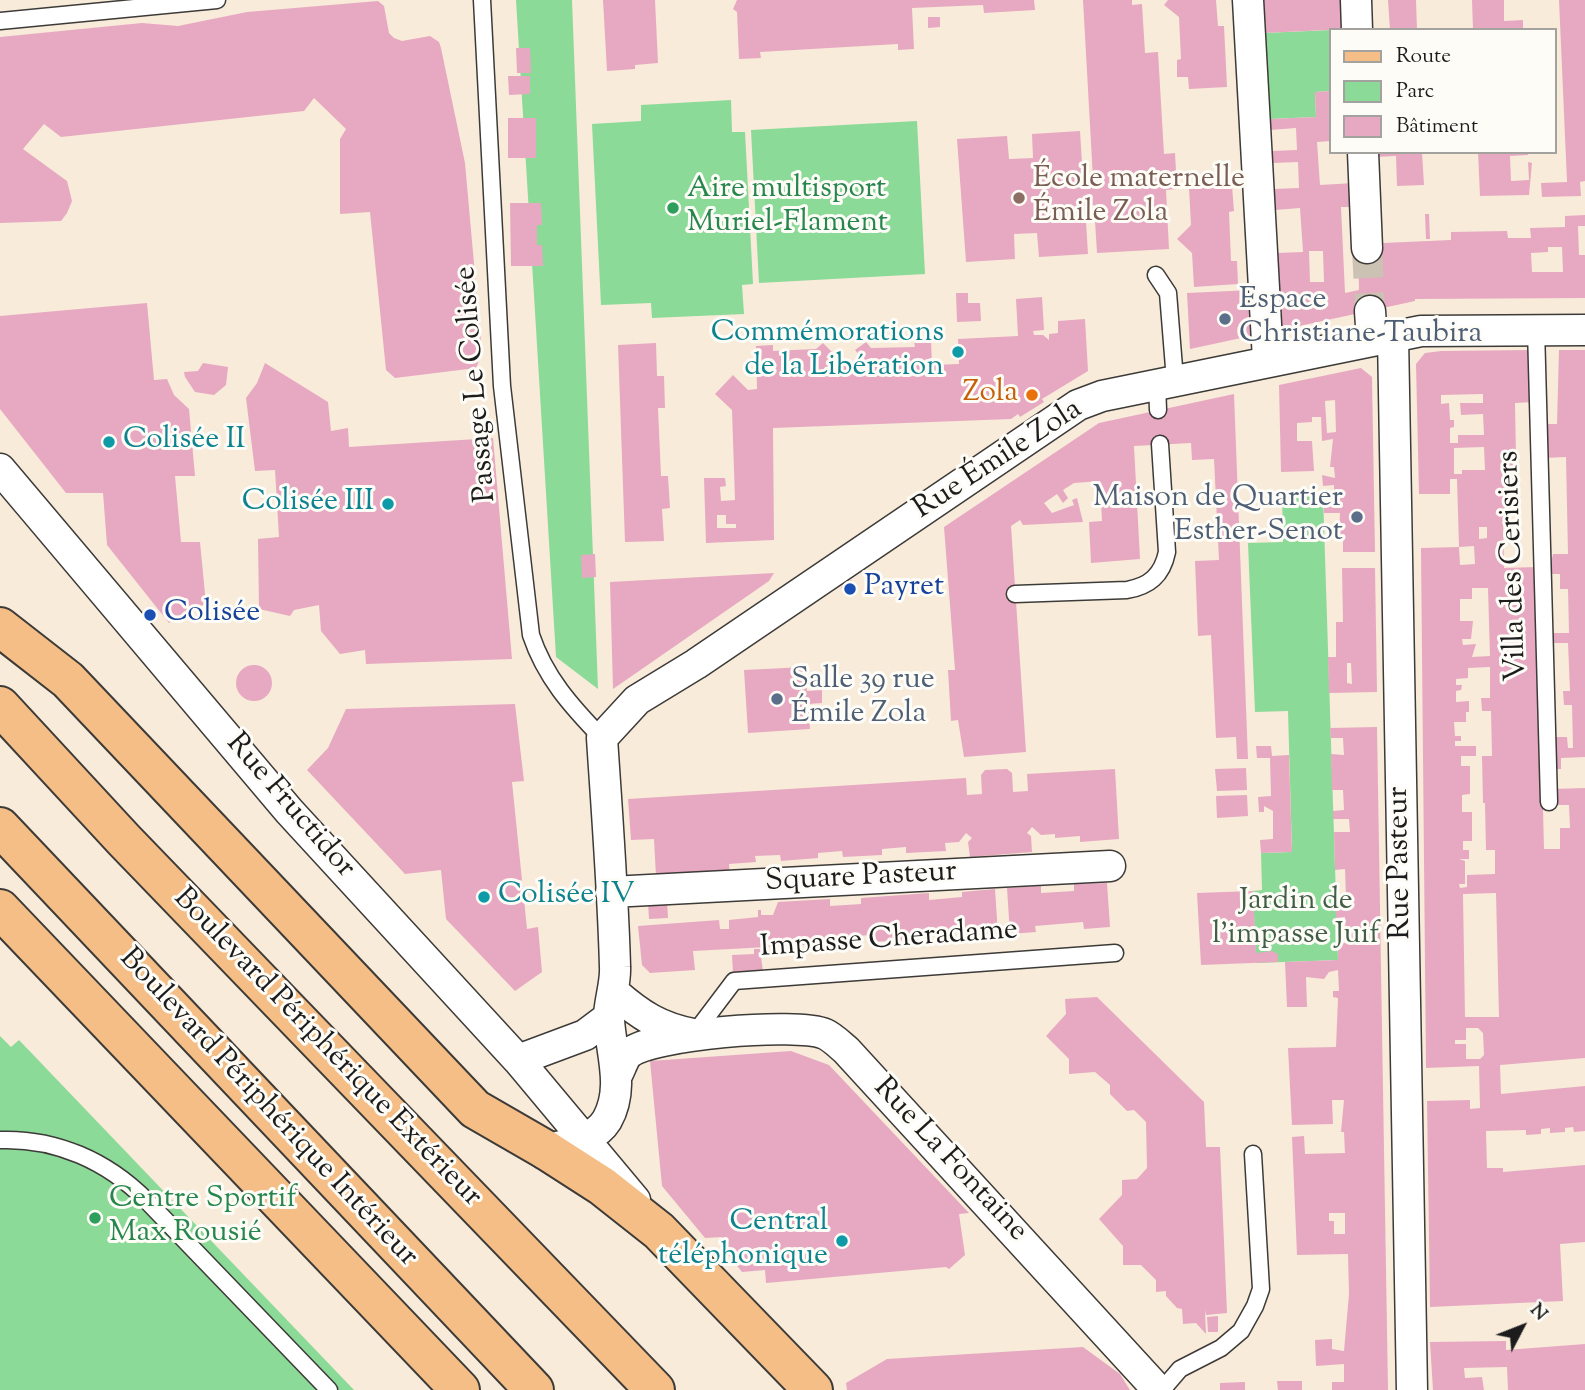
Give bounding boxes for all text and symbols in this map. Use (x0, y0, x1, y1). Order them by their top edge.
legend (1330, 28, 1557, 154)
text: Route (1396, 42, 1451, 72)
text: Parc (1396, 77, 1434, 107)
text: Bâtiment (1396, 112, 1478, 142)
place label: École maternelle Émile Zola (1033, 163, 1245, 233)
place label: Aire multisport Muriel-Flament (687, 173, 888, 244)
marker: École maternelle Émile Zola (1011, 190, 1027, 206)
marker: Aire multisport Muriel-Flament (665, 200, 681, 216)
street label: Passage Le Colisée (450, 264, 506, 504)
place label: Espace Christiane-Taubira (1239, 284, 1482, 354)
marker: Espace Christiane-Taubira (1217, 311, 1233, 327)
place label: Commémorations de la Libération (711, 317, 944, 388)
marker: Commémorations de la Libération (950, 344, 966, 360)
place label: Zola (963, 377, 1018, 413)
marker: Zola (1024, 387, 1040, 403)
street label: Rue Émile Zola (908, 393, 1090, 529)
place label: Colisée II (123, 424, 245, 460)
marker: Colisée II (101, 434, 117, 450)
street label: Villa des Cerisiers (1493, 450, 1537, 682)
place label: Maison de Quartier Esther-Senot (1093, 482, 1343, 552)
place label: Colisée III (242, 486, 374, 522)
marker: Colisée III (380, 496, 396, 512)
marker: Maison de Quartier Esther-Senot (1349, 509, 1365, 525)
place label: Payret (864, 571, 944, 607)
marker: Payret (842, 581, 858, 597)
place label: Colisée (164, 597, 260, 633)
marker: Colisée (142, 607, 158, 623)
place label: Salle 39 rue Émile Zola (791, 664, 935, 734)
marker: Salle 39 rue Émile Zola (769, 691, 785, 707)
street label: Rue Fructidor (217, 728, 361, 886)
street label: Rue Pasteur (1383, 786, 1421, 940)
street label: Square Pasteur (764, 856, 958, 902)
place label: Colisée IV (498, 879, 635, 915)
street label: Boulevard Périphérique Extérieur (164, 882, 488, 1216)
park label: Jardin de l'impasse Juif (1212, 885, 1380, 956)
marker: Colisée IV (476, 889, 492, 905)
street label: Impasse Cheradame (759, 914, 1019, 968)
street label: Boulevard Périphérique Intérieur (110, 942, 424, 1276)
street label: Rue La Fontaine (864, 1072, 1034, 1250)
place label: Centre Sportif Max Rousié (109, 1183, 297, 1254)
place label: Central téléphonique (658, 1206, 828, 1276)
marker: Centre Sportif Max Rousié (87, 1210, 103, 1226)
marker: Central téléphonique (834, 1233, 850, 1249)
north arrow (1487, 1292, 1557, 1362)
text: N (1523, 1298, 1553, 1327)

